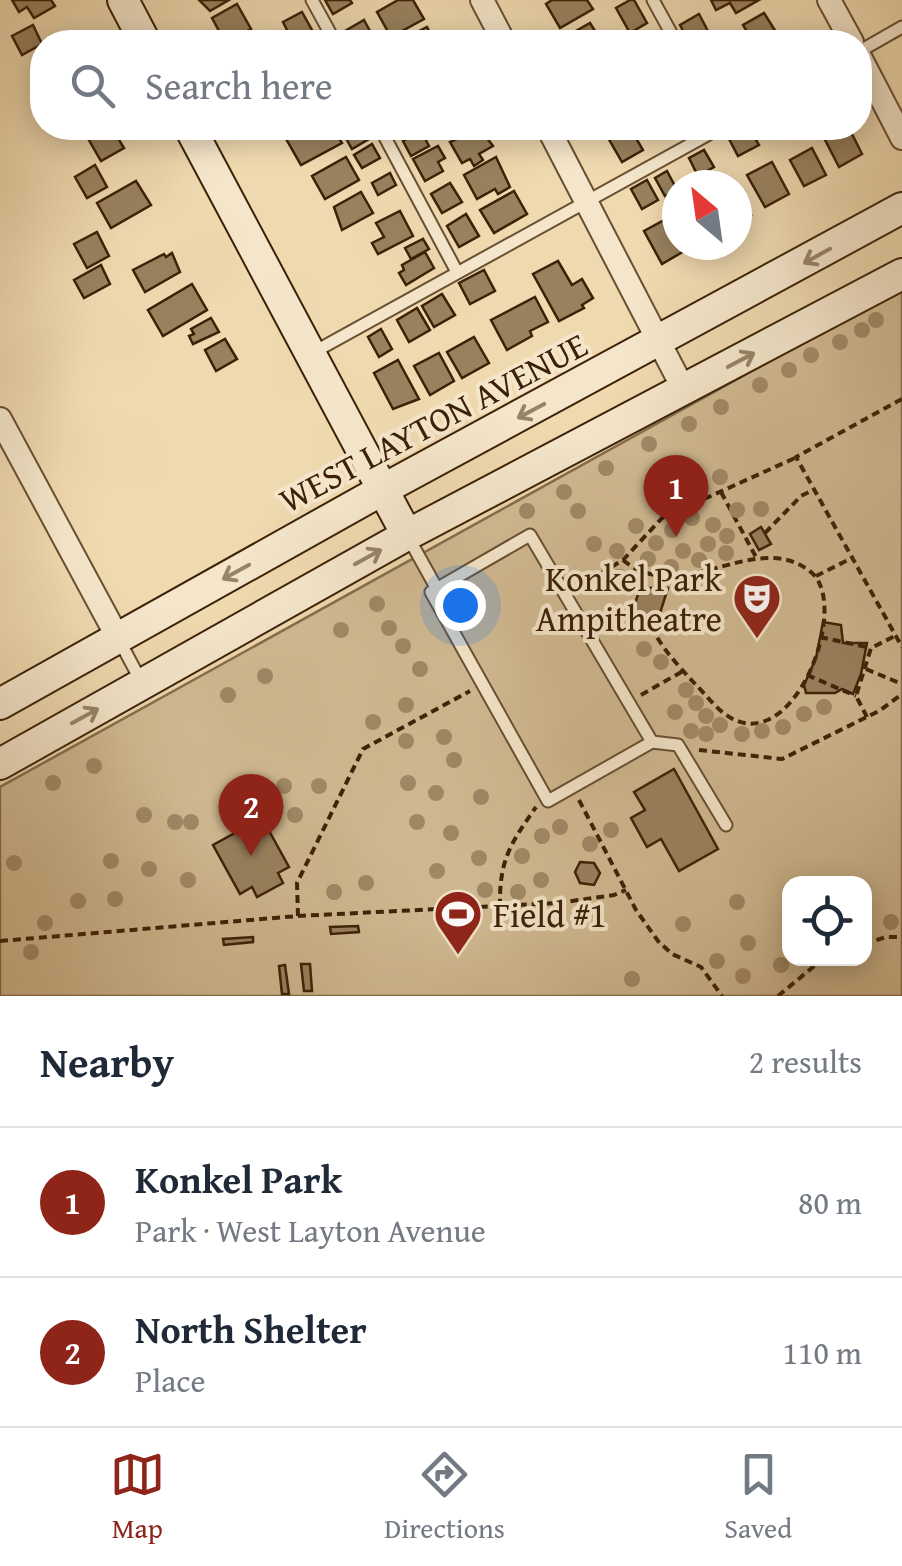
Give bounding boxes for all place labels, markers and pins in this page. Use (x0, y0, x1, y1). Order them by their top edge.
pin: 1 (644, 454, 708, 537)
place label: Konkel Park Ampitheatre (536, 553, 722, 644)
theatre icon: Konkel Park Ampitheatre (731, 572, 783, 640)
pin: 2 (218, 774, 284, 856)
sports icon: Field #1 (432, 888, 484, 956)
place label: Field #1 (493, 889, 606, 940)

